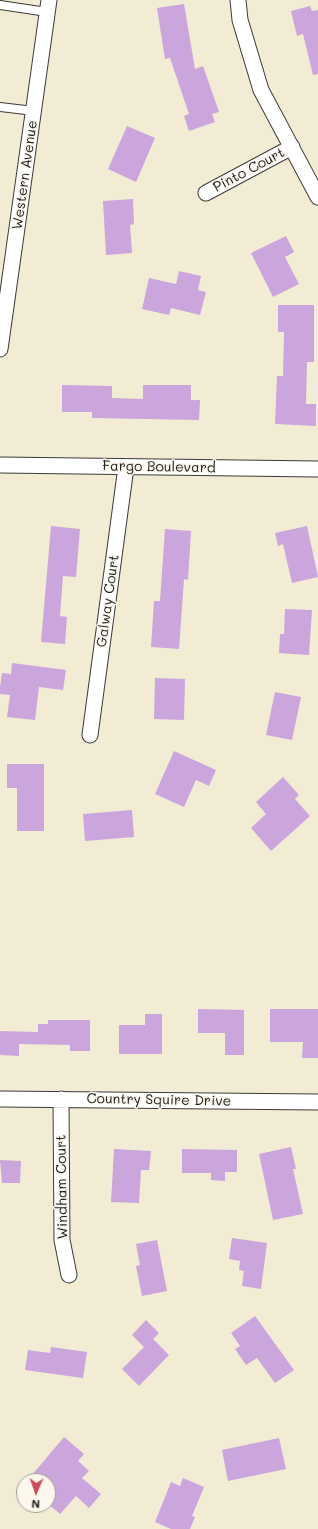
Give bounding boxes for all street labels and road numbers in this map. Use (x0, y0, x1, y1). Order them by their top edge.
street label: Western Avenue (9, 119, 41, 231)
street label: Pinto Court (210, 144, 288, 196)
street label: Fargo Boulevard (102, 458, 216, 476)
street label: Galway Court (93, 554, 123, 648)
street label: Country Squire Drive (87, 1090, 231, 1110)
street label: Windham Court (53, 1135, 71, 1239)

